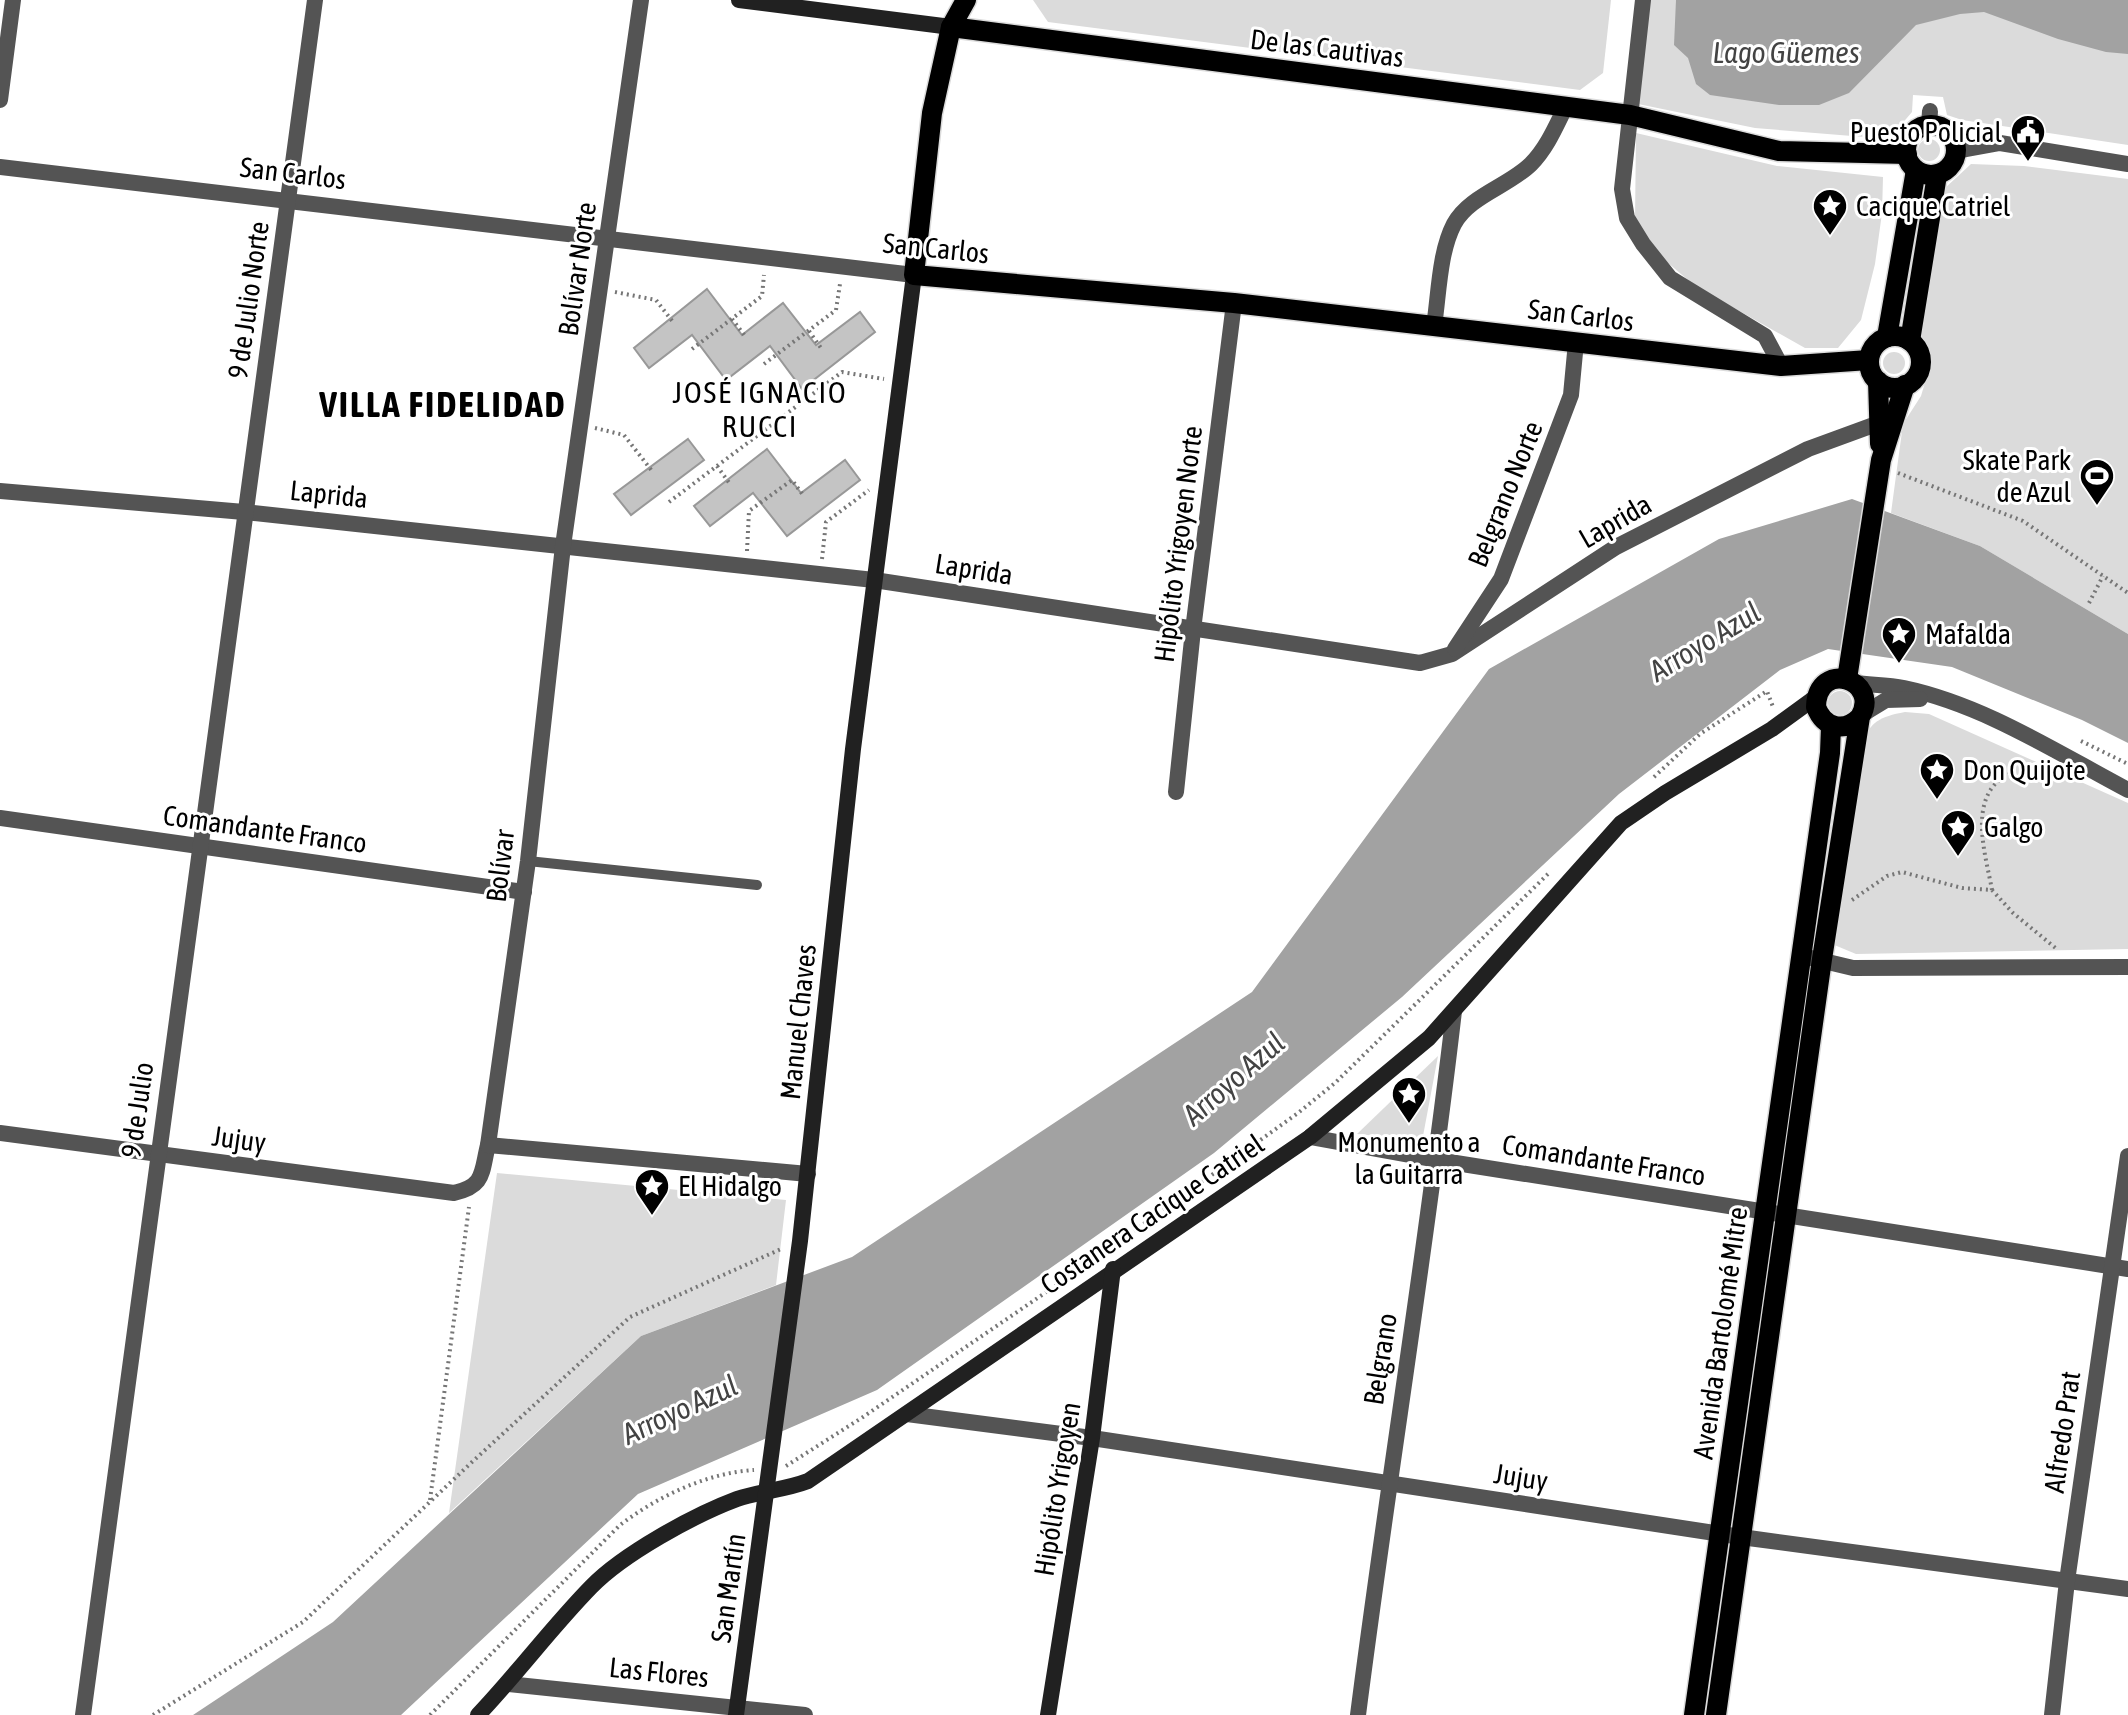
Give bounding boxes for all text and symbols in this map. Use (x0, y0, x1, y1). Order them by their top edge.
street label: De las Cautivas (1249, 23, 1405, 73)
water label: Lago Güemes (1712, 35, 1860, 69)
public building icon: Puesto Policial (2009, 113, 2047, 163)
place label: Puesto Policial (1850, 116, 2003, 148)
street label: San Carlos (238, 151, 348, 195)
place icon: Cacique Catriel (1811, 187, 1849, 237)
place label: Cacique Catriel (1856, 190, 2011, 222)
street label: Bolívar Norte (552, 200, 602, 338)
street label: 9 de Julio Norte (221, 219, 275, 381)
street label: San Carlos (881, 227, 991, 269)
street label: San Carlos (1526, 293, 1636, 337)
district label: JOSÉ IGNACIO RUCCI (672, 375, 848, 443)
district label: VILLA FIDELIDAD (318, 383, 567, 425)
street label: Belgrano Norte (1461, 416, 1549, 572)
street label: Hipólito Yrigoyen Norte (1148, 424, 1208, 664)
place label: Skate Park de Azul (1963, 444, 2072, 508)
sports icon: Skate Park de Azul (2078, 457, 2116, 507)
street label: Laprida (288, 474, 370, 514)
street label: Laprida (1573, 488, 1657, 554)
street label: Laprida (933, 547, 1015, 591)
water label: Arroyo Azul (1642, 595, 1766, 688)
place icon: Mafalda (1880, 615, 1918, 665)
place label: Mafalda (1925, 618, 2011, 650)
place icon: Don Quijote (1918, 751, 1956, 801)
place label: Don Quijote (1963, 754, 2086, 786)
street label: Comandante Franco (161, 799, 369, 859)
place icon: Galgo (1939, 808, 1977, 858)
place label: Galgo (1984, 811, 2044, 843)
street label: Bolívar (480, 827, 520, 904)
street label: Manuel Chaves (774, 943, 822, 1101)
water label: Arroyo Azul (1175, 1025, 1291, 1132)
street label: 9 de Julio (114, 1060, 160, 1160)
place icon: Monumento a la Guitarra (1390, 1075, 1428, 1125)
street label: Jujuy (210, 1119, 268, 1159)
place label: Monumento a la Guitarra (1337, 1126, 1481, 1190)
street label: Costanera Cacique Catriel (1035, 1127, 1270, 1300)
street label: Comandante Franco (1500, 1128, 1708, 1192)
place icon: El Hidalgo (633, 1167, 671, 1217)
place label: El Hidalgo (678, 1170, 782, 1202)
street label: Avenida Bartolomé Mitre (1686, 1205, 1754, 1461)
street label: Belgrano (1357, 1311, 1403, 1407)
water label: Arroyo Azul (616, 1368, 743, 1451)
street label: Alfredo Prat (2038, 1369, 2086, 1495)
street label: Hipólito Yrigoyen (1027, 1400, 1087, 1578)
street label: Jujuy (1492, 1457, 1550, 1497)
street label: San Martín (704, 1531, 752, 1645)
street label: Las Flores (608, 1651, 710, 1693)

